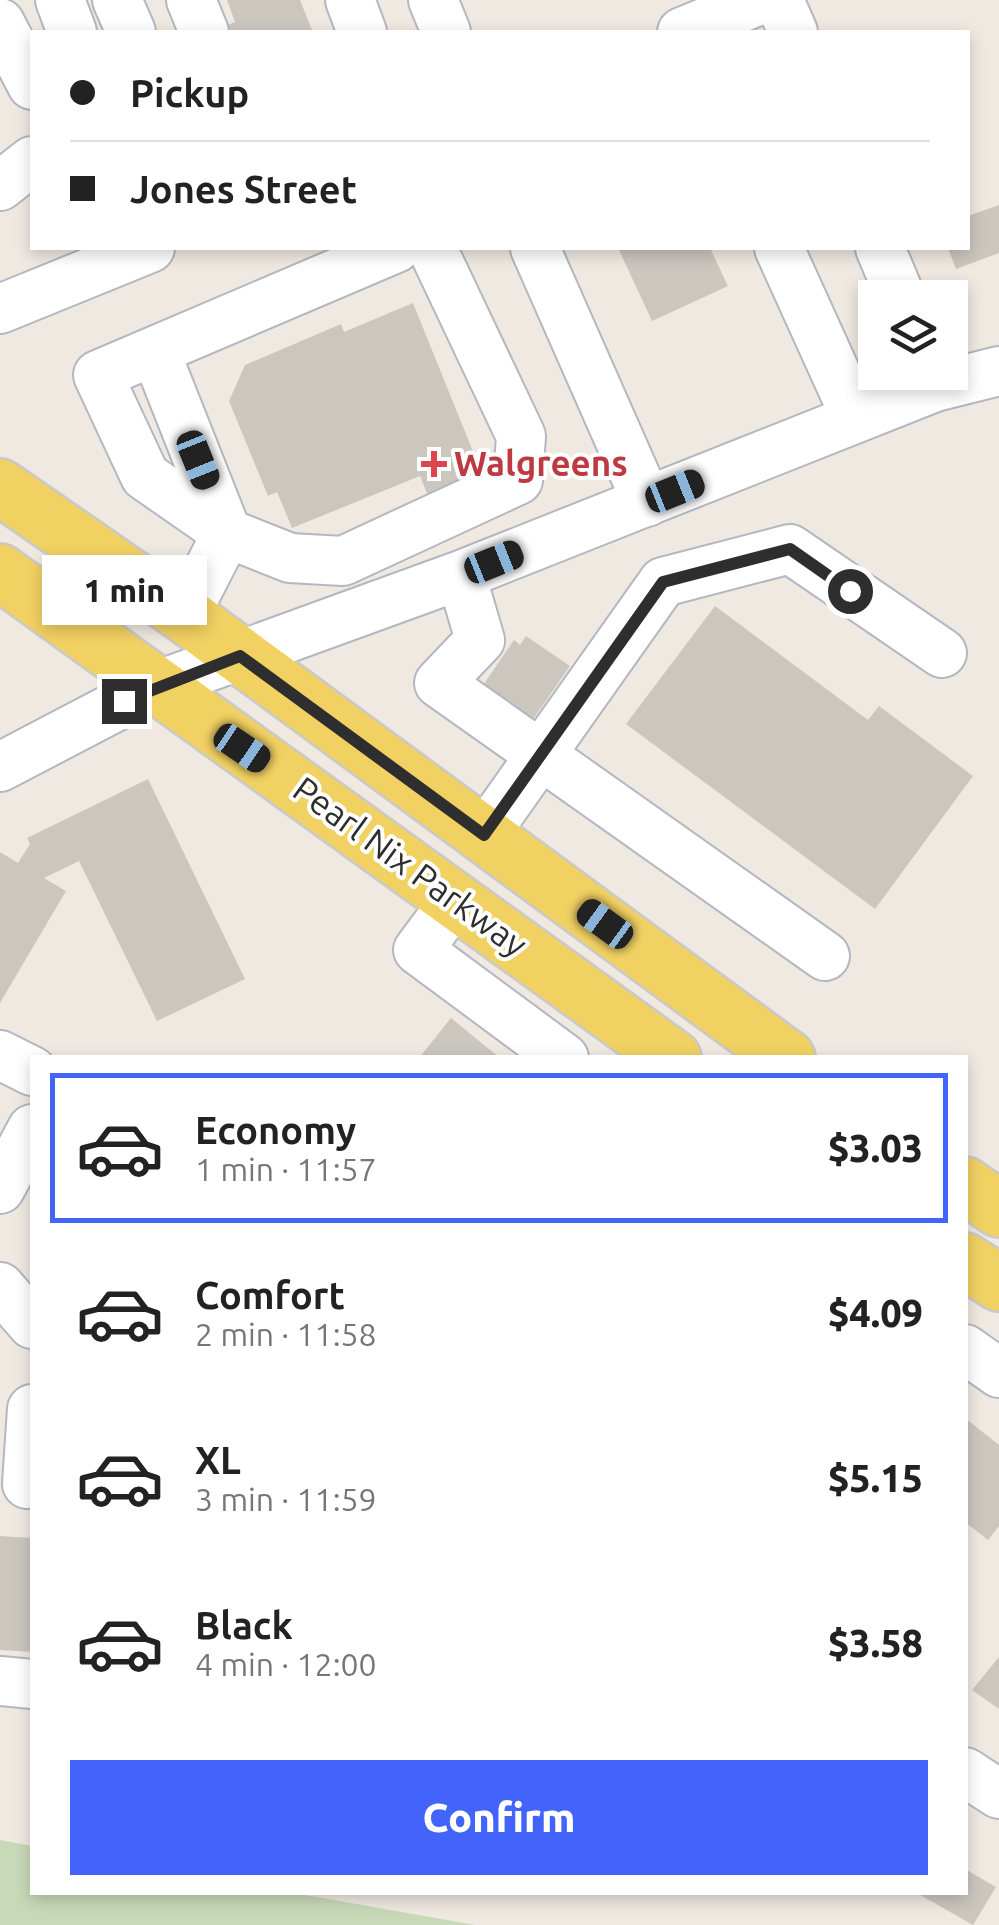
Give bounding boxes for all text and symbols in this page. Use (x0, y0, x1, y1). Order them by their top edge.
text: Pickup (130, 72, 249, 114)
text: Jones Street (130, 168, 357, 210)
map controls (858, 280, 968, 390)
button: layers (858, 280, 968, 390)
car (173, 427, 223, 493)
place label: Walgreens (454, 443, 628, 483)
marker: Walgreens (423, 453, 445, 475)
car (642, 466, 708, 516)
car (461, 537, 527, 587)
callout: 1 min (42, 556, 206, 626)
route start (828, 569, 873, 614)
text: 1 min (84, 572, 165, 608)
route end (102, 679, 147, 724)
car (209, 719, 275, 777)
street label: Pearl Nix Parkway (286, 768, 535, 964)
car (572, 894, 638, 954)
icon: car (75, 1103, 165, 1193)
text: Economy (195, 1109, 356, 1151)
text: $3.03 (828, 1127, 923, 1169)
text: 1 min · 11:57 (195, 1151, 377, 1187)
icon: car (75, 1268, 165, 1358)
text: Comfort (195, 1274, 345, 1316)
text: $4.09 (828, 1292, 923, 1334)
text: 2 min · 11:58 (195, 1316, 377, 1352)
icon: car (75, 1433, 165, 1523)
text: XL (195, 1439, 241, 1481)
text: $5.15 (828, 1457, 923, 1499)
text: 3 min · 11:59 (195, 1481, 377, 1517)
icon: car (75, 1598, 165, 1688)
text: Black (195, 1604, 293, 1646)
text: $3.58 (828, 1622, 923, 1664)
text: 4 min · 12:00 (195, 1646, 377, 1682)
button: Confirm (70, 1760, 928, 1875)

